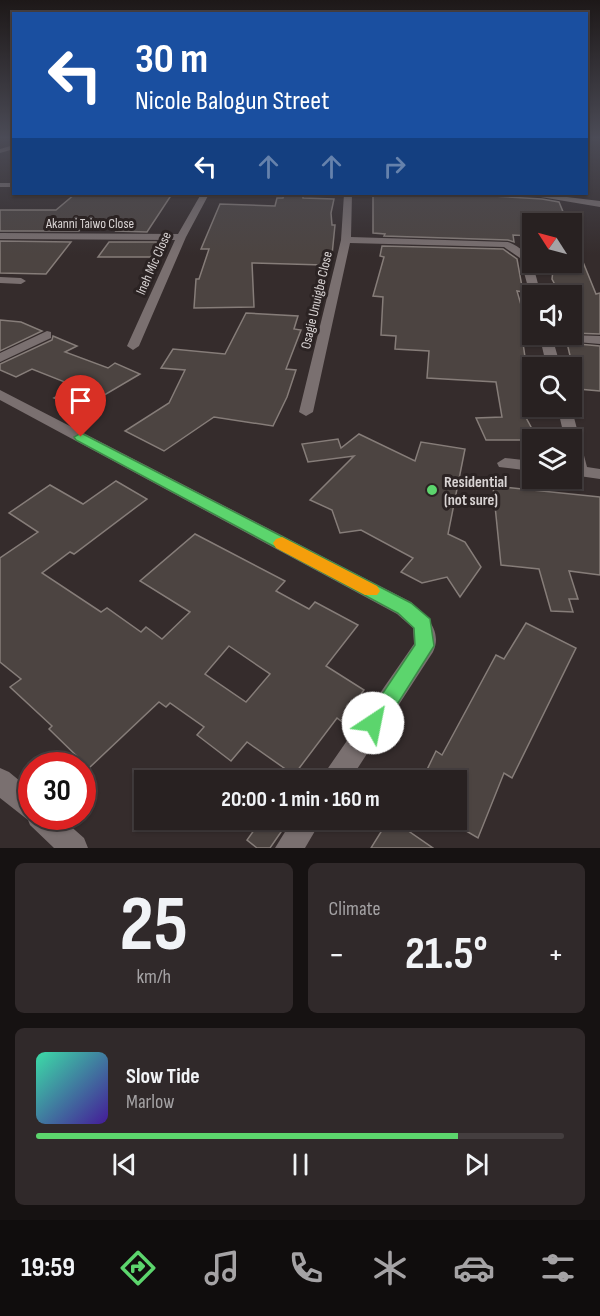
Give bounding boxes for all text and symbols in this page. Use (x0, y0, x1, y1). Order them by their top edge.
text: 30 m (135, 34, 208, 85)
icon: left (36, 36, 114, 114)
text: Nicole Balogun Street (135, 85, 329, 117)
icon: left (189, 150, 222, 183)
icon: ahead (252, 150, 285, 183)
icon: ahead (315, 150, 348, 183)
icon: right (378, 150, 411, 183)
north arrow (522, 213, 582, 273)
map controls (522, 213, 582, 489)
street label: Akanni Taiwo Close (45, 215, 134, 232)
street label: Ineh Mic Close (132, 229, 175, 297)
street label: Osagie Unuigbe Close (297, 250, 336, 351)
button: sound (522, 285, 582, 345)
button: search (522, 357, 582, 417)
pin (55, 375, 106, 437)
icon: arrive (64, 384, 97, 417)
button: layers (522, 429, 582, 489)
place label: Residential (not sure) (444, 473, 507, 510)
marker: Residential (not sure) (425, 483, 439, 497)
position arrow (341, 691, 405, 755)
speed limit sign: 30 (18, 752, 96, 830)
text: 20:00 · 1 min · 160 m (221, 786, 380, 813)
text: 25 (120, 879, 188, 972)
text: Climate (329, 897, 381, 921)
text: 21.5° (405, 927, 488, 982)
text: − (329, 935, 345, 975)
text: + (548, 935, 564, 975)
text: km/h (136, 965, 171, 989)
text: Slow Tide (126, 1063, 200, 1090)
text: Marlow (126, 1090, 174, 1114)
icon: previous (108, 1148, 141, 1181)
icon: pause (284, 1148, 317, 1181)
icon: next (460, 1148, 493, 1181)
icon: directions (117, 1247, 159, 1289)
icon: music (201, 1247, 243, 1289)
icon: phone (285, 1247, 327, 1289)
icon: climate (369, 1247, 411, 1289)
icon: car (453, 1247, 495, 1289)
icon: filters (537, 1247, 579, 1289)
text: 19:59 (21, 1252, 75, 1284)

